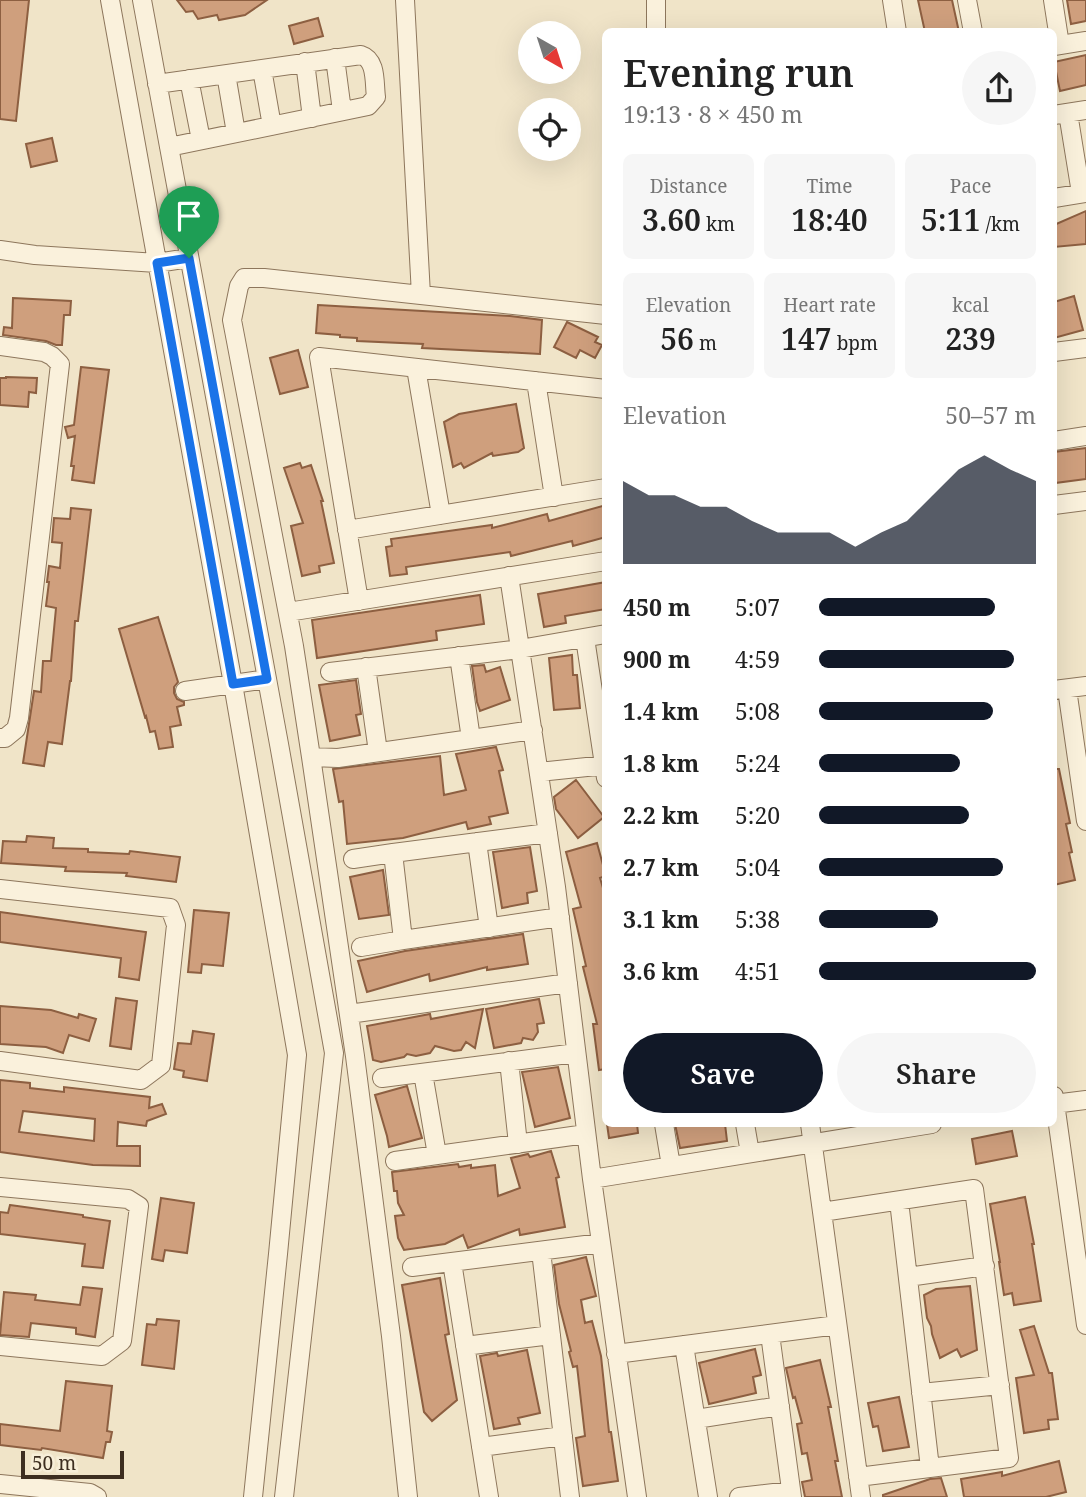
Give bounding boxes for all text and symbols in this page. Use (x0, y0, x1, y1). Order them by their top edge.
north arrow (518, 21, 581, 84)
map controls (518, 21, 581, 161)
text: Evening run (623, 46, 854, 98)
button: share (962, 51, 1036, 125)
button: locate (518, 98, 581, 161)
text: 19:13 · 8 × 450 m (623, 98, 803, 130)
text: Distance (650, 173, 727, 199)
text: Time (807, 173, 852, 199)
text: Pace (950, 173, 991, 199)
pin (159, 186, 219, 258)
icon: arrive (170, 197, 208, 235)
text: 3.60 (642, 199, 701, 240)
text: 18:40 (791, 199, 868, 240)
text: 5:11 (921, 199, 981, 240)
text: km (701, 211, 735, 237)
text: /km (981, 211, 1020, 237)
text: Elevation (646, 292, 731, 318)
text: Heart rate (783, 292, 876, 318)
text: kcal (952, 292, 989, 318)
text: 56 (660, 318, 694, 359)
text: 147 (781, 318, 832, 359)
text: 239 (945, 318, 996, 359)
text: m (694, 330, 717, 356)
text: bpm (832, 330, 878, 356)
text: Elevation (623, 399, 727, 431)
text: 50–57 m (945, 399, 1036, 431)
text: 450 m (623, 591, 691, 623)
text: 5:07 (735, 591, 780, 623)
text: 900 m (623, 643, 691, 675)
text: 4:59 (735, 643, 780, 675)
text: 1.4 km (623, 695, 699, 727)
text: 5:08 (735, 695, 780, 727)
text: 1.8 km (623, 747, 699, 779)
text: 5:24 (735, 747, 780, 779)
text: 2.2 km (623, 799, 699, 831)
text: 5:20 (735, 799, 780, 831)
text: 2.7 km (623, 851, 699, 883)
text: 5:04 (735, 851, 780, 883)
text: 3.1 km (623, 903, 699, 935)
text: 5:38 (735, 903, 780, 935)
text: 3.6 km (623, 955, 699, 987)
text: 4:51 (735, 955, 780, 987)
button: Save (623, 1033, 823, 1113)
button: Share (837, 1033, 1036, 1113)
scale bar (21, 1448, 124, 1480)
text: 50 m (32, 1450, 76, 1476)

